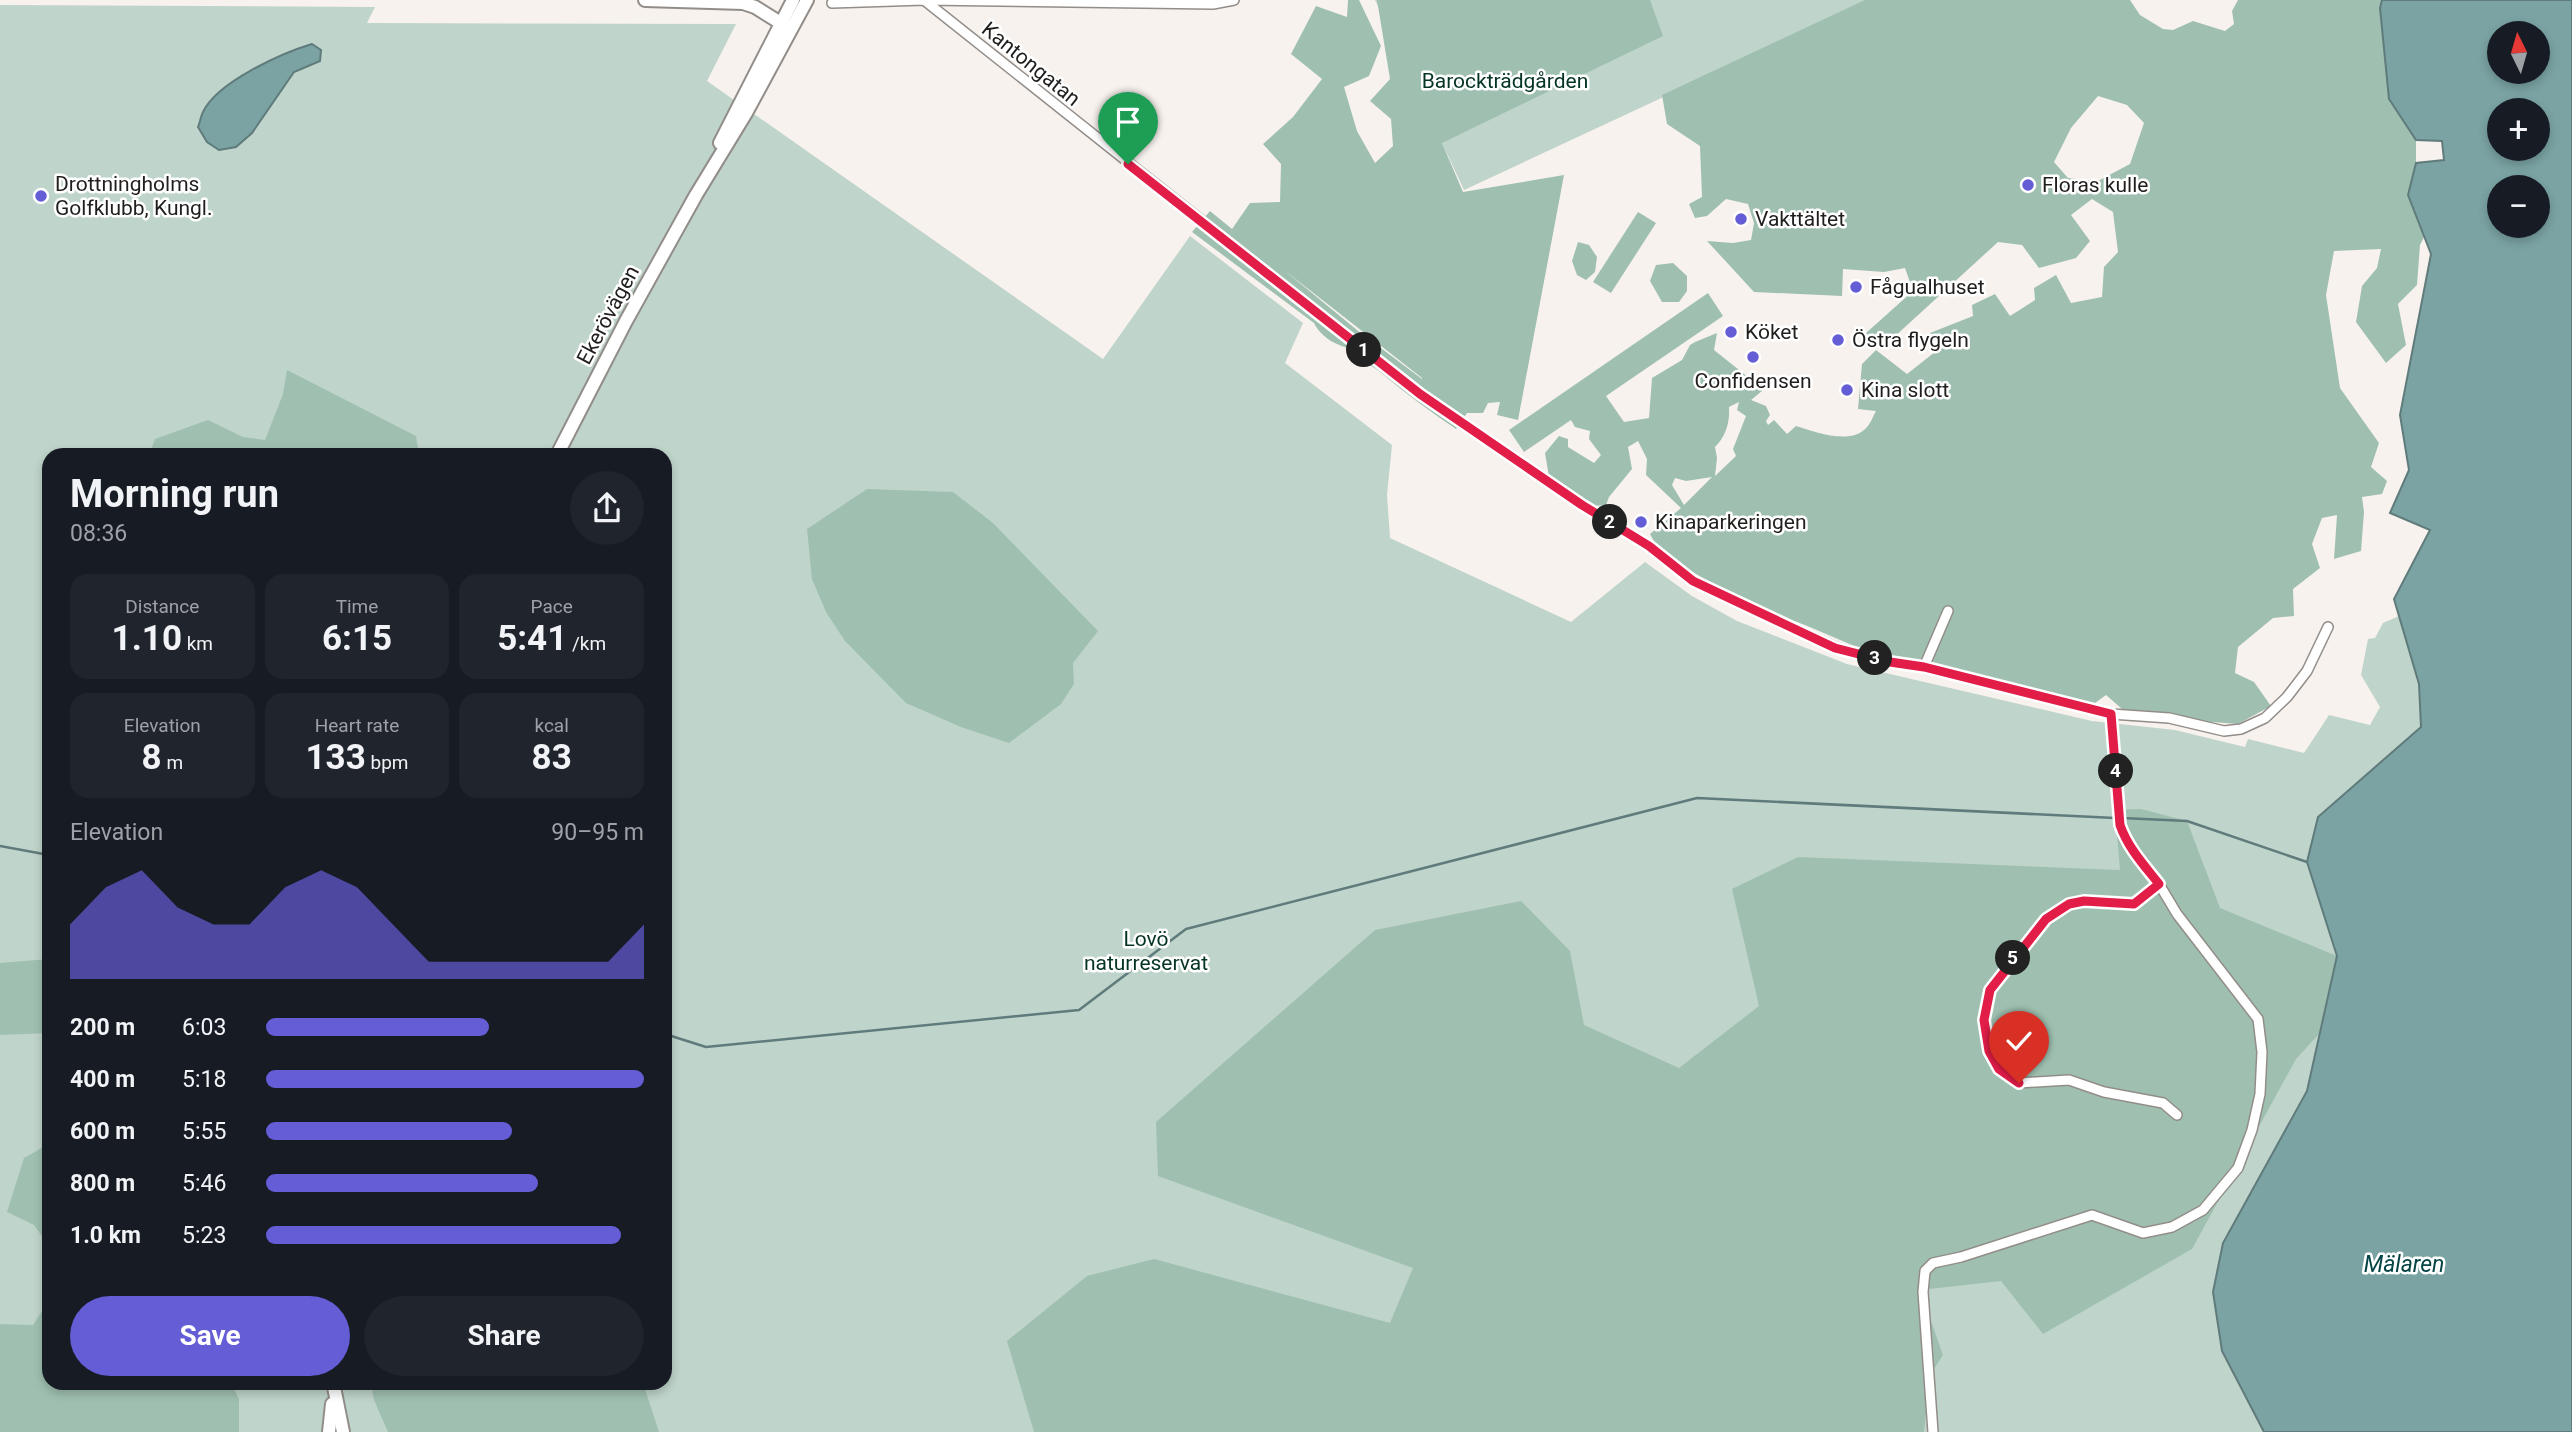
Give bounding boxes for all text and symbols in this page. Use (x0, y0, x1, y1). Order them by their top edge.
street label: Kantongatan (977, 17, 1085, 111)
north arrow (2487, 21, 2550, 84)
map controls (2487, 21, 2550, 238)
park label: Barockträdgården (1422, 69, 1588, 93)
pin (1098, 92, 1158, 164)
button: + (2487, 98, 2550, 161)
icon: arrive (1109, 103, 1147, 141)
place label: Drottningholms Golfklubb, Kungl. (55, 172, 213, 220)
place label: Floras kulle (2042, 173, 2148, 197)
button: − (2487, 175, 2550, 238)
marker: Floras kulle (2020, 177, 2036, 193)
marker: Drottningholms Golfklubb, Kungl. (33, 188, 49, 204)
place label: Vakttältet (1755, 207, 1845, 231)
marker: Vakttältet (1733, 211, 1749, 227)
street label: Ekerövägen (572, 262, 644, 368)
place label: Fågualhuset (1870, 275, 1985, 299)
marker: Fågualhuset (1848, 279, 1864, 295)
place label: Köket (1745, 320, 1798, 344)
marker: Köket (1723, 324, 1739, 340)
place label: Östra flygeln (1852, 328, 1969, 352)
pin: 1 (1346, 332, 1382, 368)
marker: Östra flygeln (1830, 332, 1846, 348)
text: 1 (1358, 338, 1369, 361)
marker: Confidensen (1745, 349, 1761, 365)
place label: Confidensen (1694, 369, 1812, 393)
place label: Kina slott (1861, 378, 1949, 402)
marker: Kina slott (1839, 382, 1855, 398)
button: share (570, 471, 644, 545)
text: Morning run (70, 472, 279, 516)
pin: 2 (1592, 504, 1628, 540)
text: 2 (1604, 510, 1615, 533)
place label: Kinaparkeringen (1655, 510, 1807, 534)
marker: Kinaparkeringen (1633, 514, 1649, 530)
text: 08:36 (70, 520, 127, 547)
text: Distance (125, 595, 199, 618)
text: Time (336, 595, 378, 618)
text: Pace (531, 595, 573, 618)
text: 1.10 (112, 618, 182, 659)
text: 6:15 (322, 618, 392, 659)
text: 5:41 (497, 618, 567, 659)
text: km (182, 632, 213, 655)
text: /km (567, 632, 606, 655)
pin: 3 (1857, 640, 1892, 676)
text: 3 (1869, 646, 1880, 669)
text: Elevation (124, 714, 201, 737)
text: Heart rate (315, 714, 399, 737)
text: kcal (534, 714, 569, 737)
text: 8 (142, 737, 162, 778)
text: 133 (306, 737, 366, 778)
text: 83 (532, 737, 572, 778)
text: m (162, 751, 183, 774)
text: bpm (366, 751, 408, 774)
pin: 4 (2098, 754, 2134, 788)
text: 4 (2110, 759, 2121, 782)
text: Elevation (70, 819, 163, 846)
text: 90–95 m (551, 819, 644, 846)
park label: Lovö naturreservat (1084, 927, 1208, 975)
pin: 5 (1996, 940, 2030, 976)
text: 5 (2007, 946, 2018, 969)
pin (1989, 1011, 2049, 1083)
text: 200 m (70, 1014, 135, 1041)
text: 6:03 (182, 1014, 226, 1041)
icon: check (2000, 1022, 2038, 1060)
text: 400 m (70, 1066, 135, 1093)
text: 5:18 (182, 1066, 226, 1093)
text: 600 m (70, 1118, 135, 1145)
text: 5:55 (182, 1118, 226, 1145)
text: 800 m (70, 1170, 135, 1197)
text: 5:46 (182, 1170, 226, 1197)
text: 1.0 km (70, 1222, 141, 1249)
text: 5:23 (182, 1222, 226, 1249)
water label: Mälaren (2364, 1251, 2444, 1278)
button: Save (70, 1296, 350, 1376)
button: Share (364, 1296, 644, 1376)

